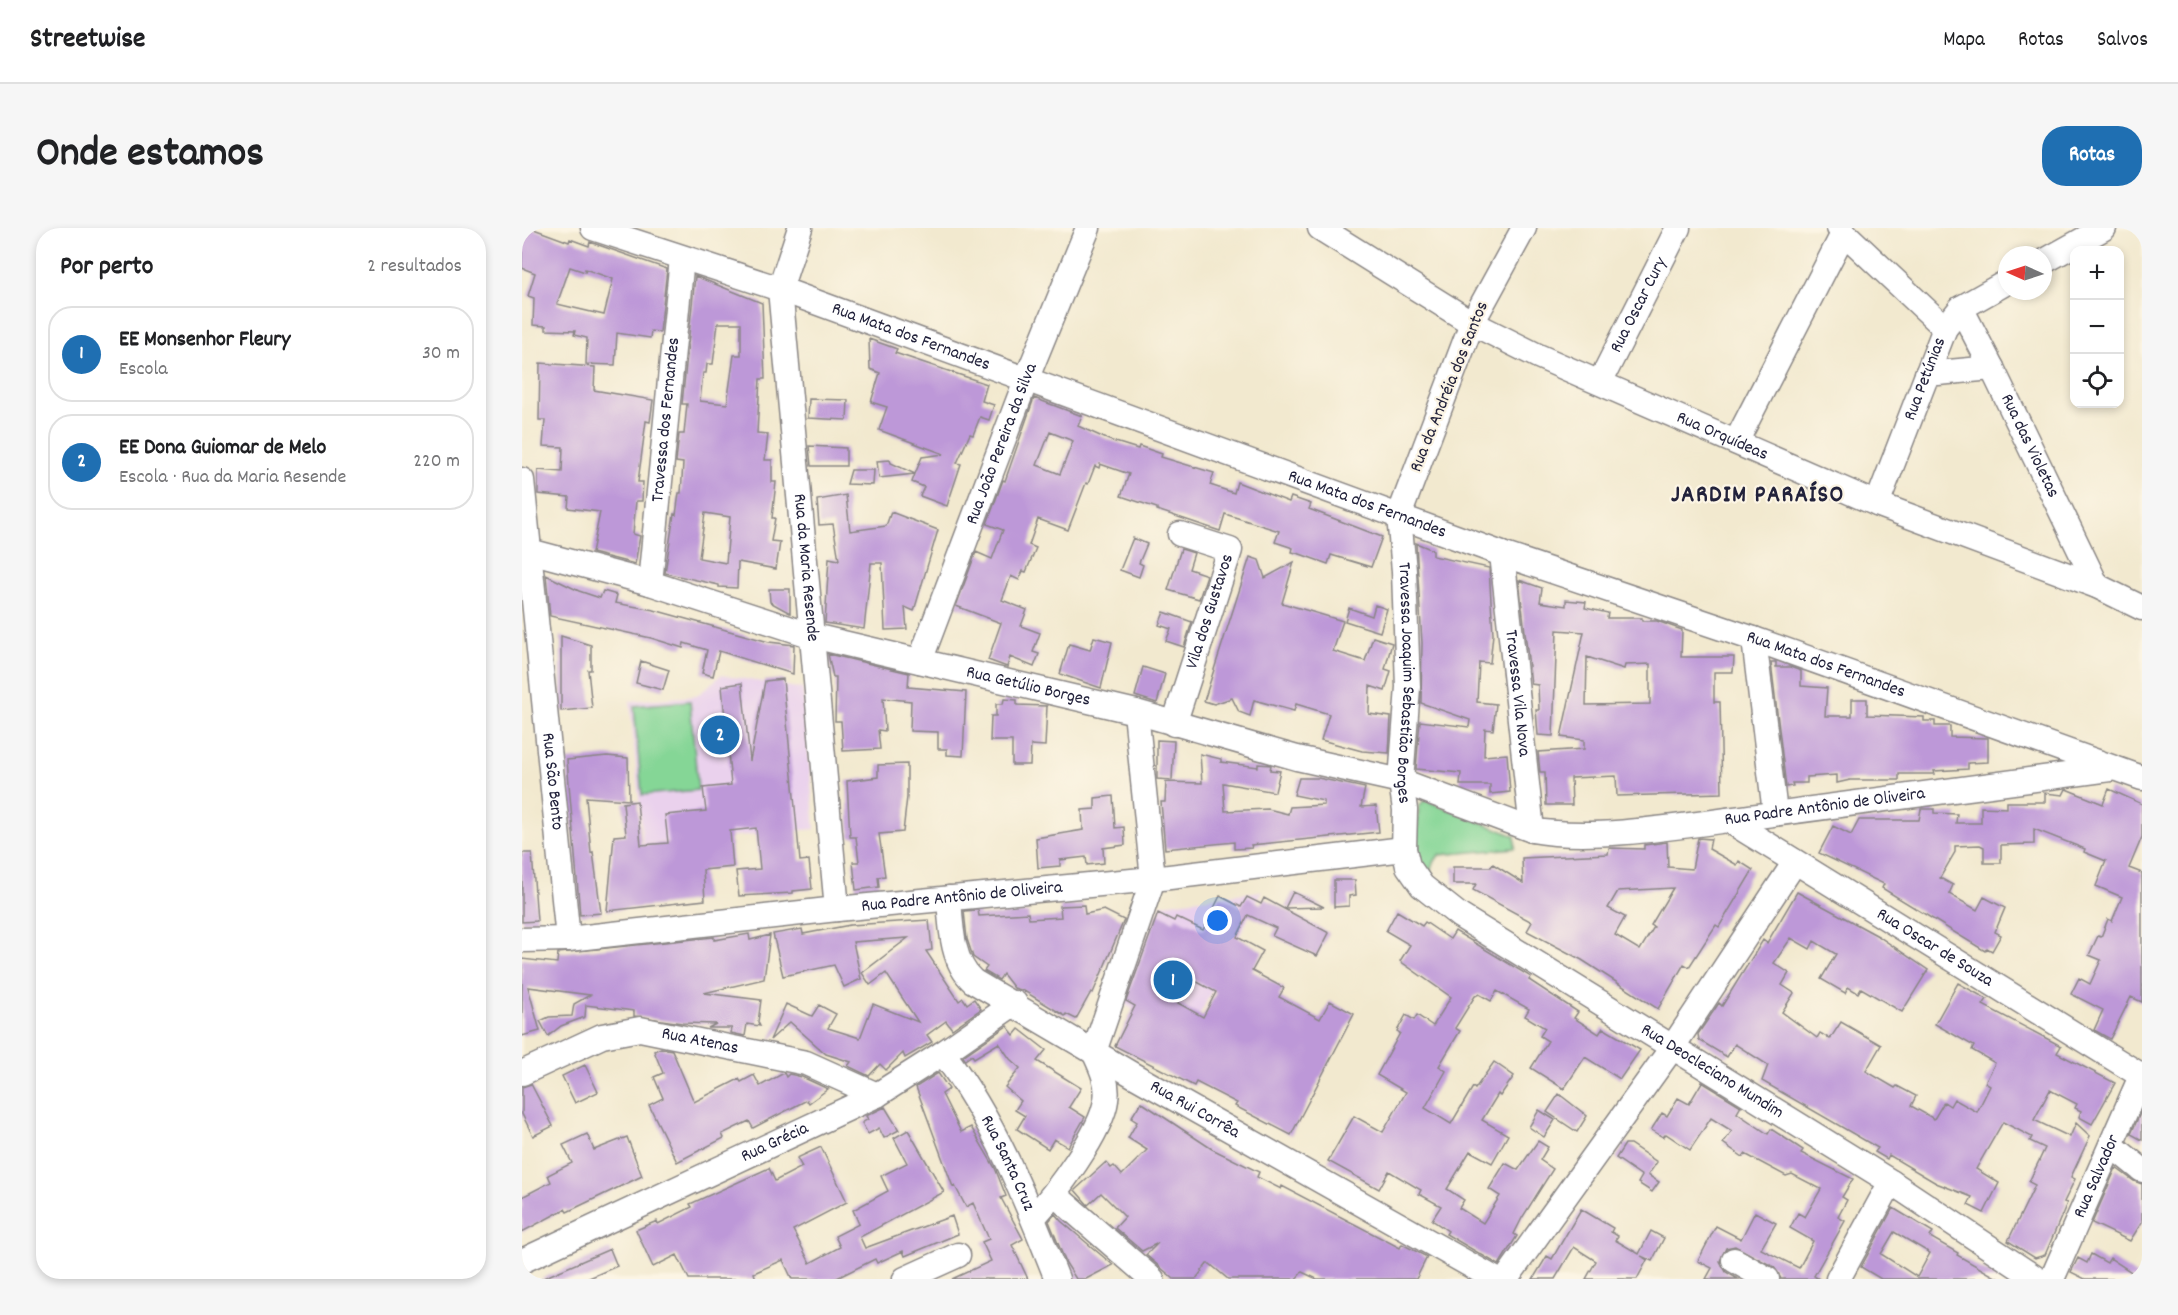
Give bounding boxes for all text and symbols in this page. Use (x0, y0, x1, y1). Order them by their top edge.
text: Streetwise (30, 21, 145, 61)
text: Mapa (1943, 26, 1985, 56)
text: Rotas (2018, 26, 2064, 56)
text: Salvos (2097, 26, 2148, 56)
text: Onde estamos (36, 126, 264, 186)
button: Rotas (2042, 126, 2142, 186)
north arrow (1998, 246, 2052, 300)
map controls (2070, 246, 2124, 408)
button: + (2070, 246, 2124, 300)
text: Por perto (60, 249, 153, 286)
text: 2 resultados (367, 253, 462, 281)
street label: Rua Oscar Cury (1604, 253, 1674, 357)
street label: Rua Mata dos Fernandes (828, 296, 994, 378)
street label: Rua da Andréia dos Santos (1404, 298, 1496, 476)
button: − (2070, 300, 2124, 354)
text: EE Monsenhor Fleury (119, 325, 290, 356)
street label: Rua Petúnias (1898, 334, 1953, 424)
street label: Travessa dos Fernandes (646, 336, 687, 503)
text: 1 (79, 340, 84, 368)
text: 30 m (422, 340, 460, 368)
button: locate (2070, 354, 2124, 408)
text: Escola (119, 356, 168, 384)
street label: Rua João Pereira da Silva (960, 359, 1044, 528)
street label: Rua das Violetas (1994, 390, 2065, 502)
street label: Rua Orquídeas (1672, 405, 1772, 467)
text: EE Dona Guiomar de Melo (119, 433, 326, 464)
text: 2 (77, 448, 86, 476)
text: 220 m (413, 448, 460, 476)
text: Escola · Rua da Maria Resende (119, 464, 346, 492)
street label: Rua Mata dos Fernandes (1284, 464, 1450, 545)
district label: JARDIM PARAÍSO (1671, 479, 1845, 513)
street label: Rua da Maria Resende (786, 492, 825, 643)
street label: Vila dos Gustavos (1180, 551, 1240, 672)
street label: Travessa Joaquim Sebastião Borges (1389, 561, 1421, 805)
street label: Rua Mata dos Fernandes (1743, 625, 1909, 705)
street label: Travessa Vila Nova (1498, 629, 1536, 758)
street label: Rua Getúlio Borges (964, 660, 1093, 713)
pin: 2 (700, 712, 740, 758)
street label: Rua São Bento (535, 732, 570, 831)
street label: Rua Padre Antônio de Oliveira (1723, 781, 1927, 833)
street label: Rua Padre Antônio de Oliveira (860, 875, 1064, 919)
street label: Rua Oscar de Souza (1872, 902, 1998, 994)
your location (1203, 906, 1232, 935)
pin: 1 (1154, 958, 1192, 1002)
street label: Rua Deocleciano Mundim (1636, 1018, 1788, 1125)
street label: Rua Atenas (659, 1021, 741, 1061)
street label: Rua Rui Corrêa (1145, 1074, 1245, 1145)
street label: Rua Santa Cruz (974, 1111, 1041, 1215)
street label: Rua Grécia (737, 1116, 813, 1169)
street label: Rua Salvador (2068, 1130, 2126, 1222)

